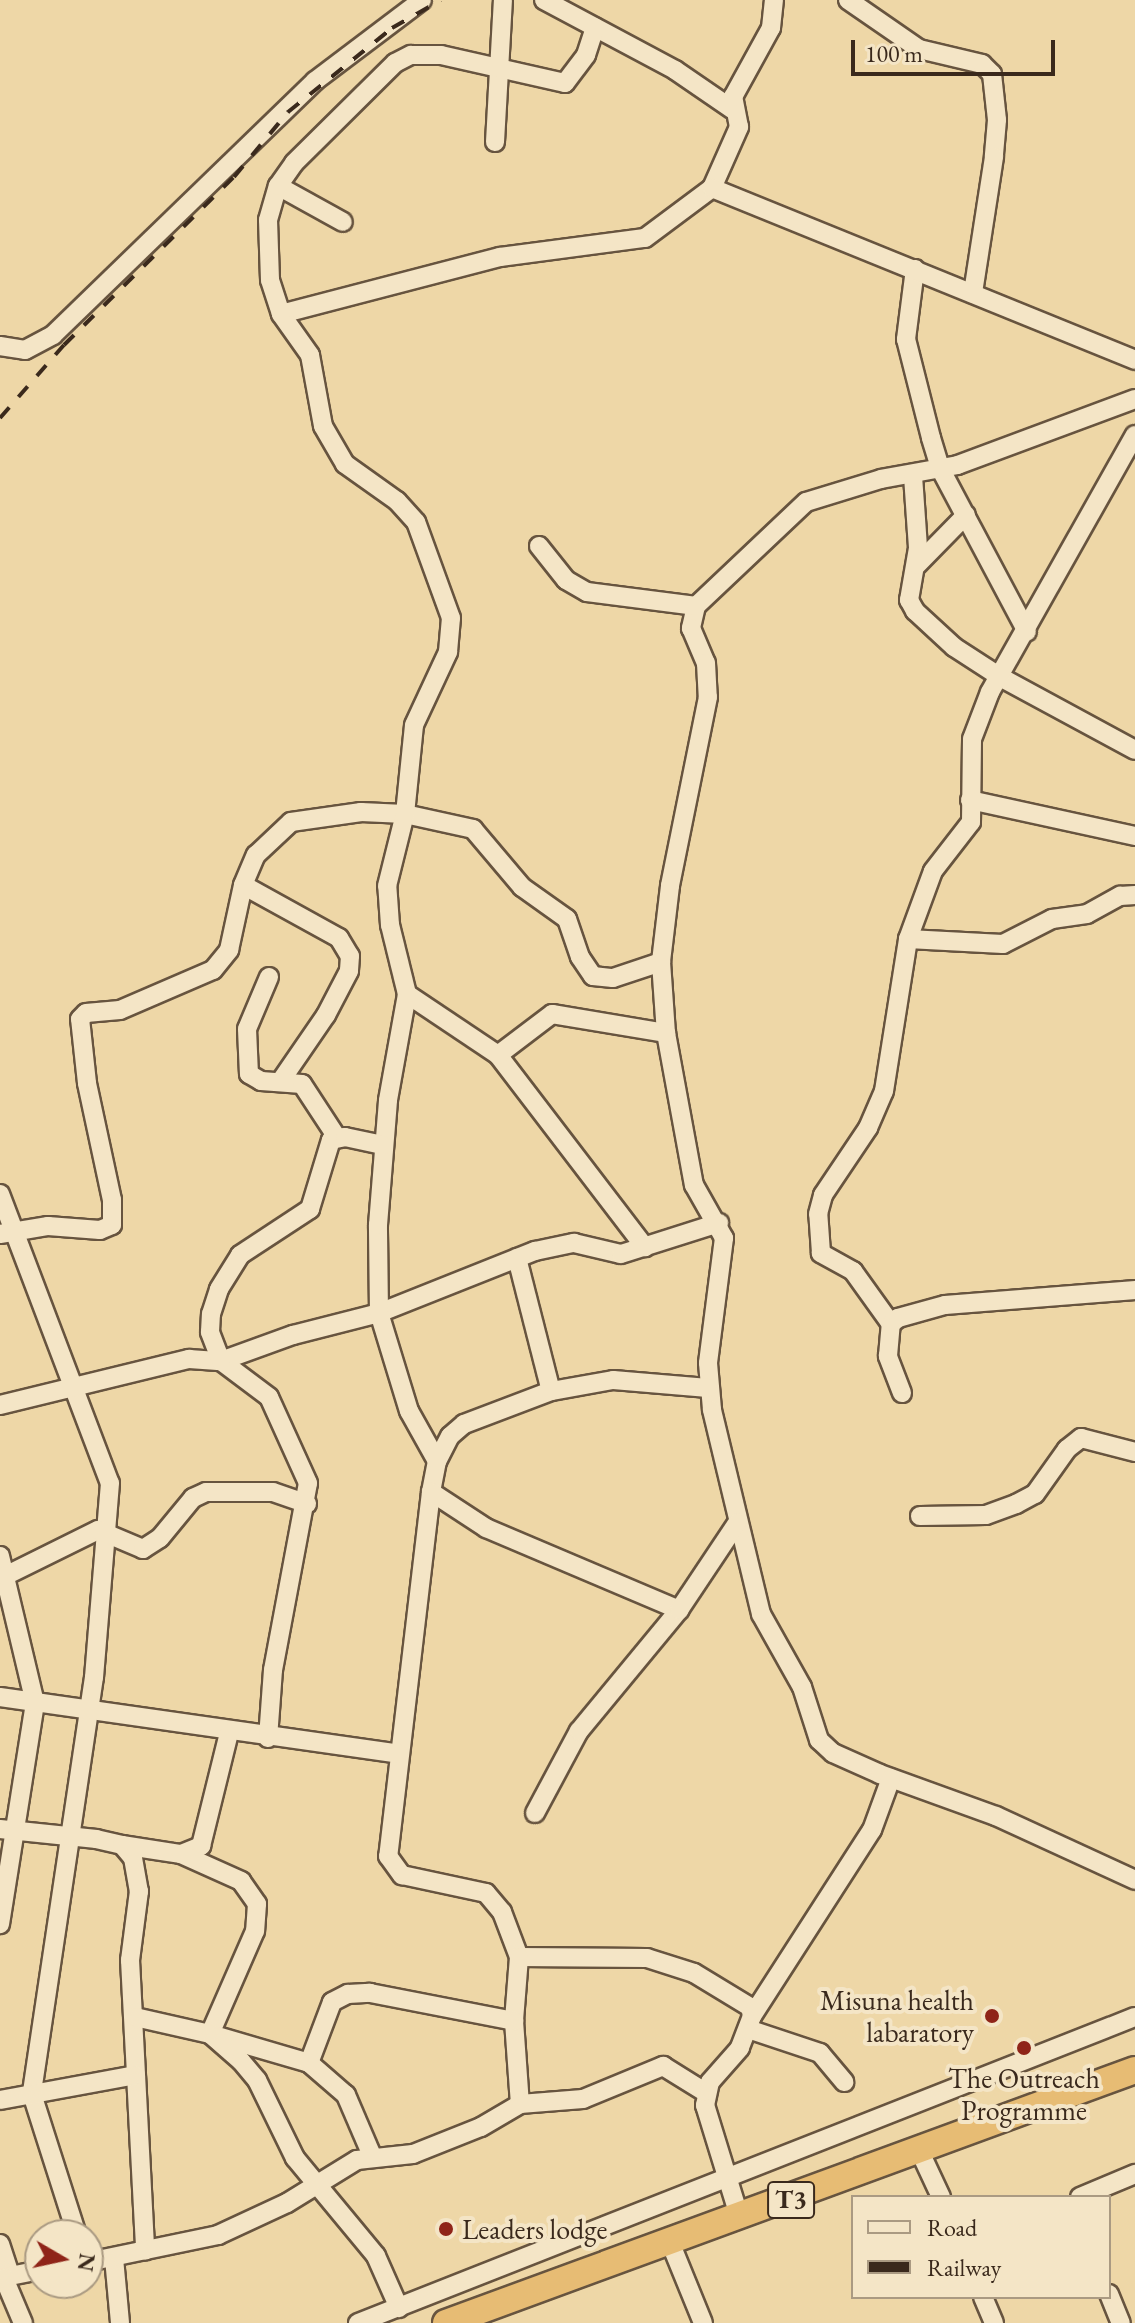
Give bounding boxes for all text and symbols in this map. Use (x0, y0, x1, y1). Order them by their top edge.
scale bar (855, 24, 1059, 74)
text: 100 m (865, 38, 923, 69)
place label: Misuna health labaratory (820, 1983, 974, 2049)
marker: Misuna health labaratory (981, 2005, 1003, 2027)
marker: The Outreach Programme (1015, 2039, 1033, 2057)
place label: The Outreach Programme (948, 2061, 1100, 2127)
road number: T3 (767, 2178, 815, 2222)
legend (851, 2195, 1111, 2299)
place label: Leaders lodge (462, 2212, 607, 2246)
text: Road (927, 2212, 977, 2243)
north arrow (24, 2219, 104, 2299)
marker: Leaders lodge (437, 2220, 455, 2238)
text: N (71, 2251, 102, 2274)
text: Railway (927, 2252, 1001, 2283)

